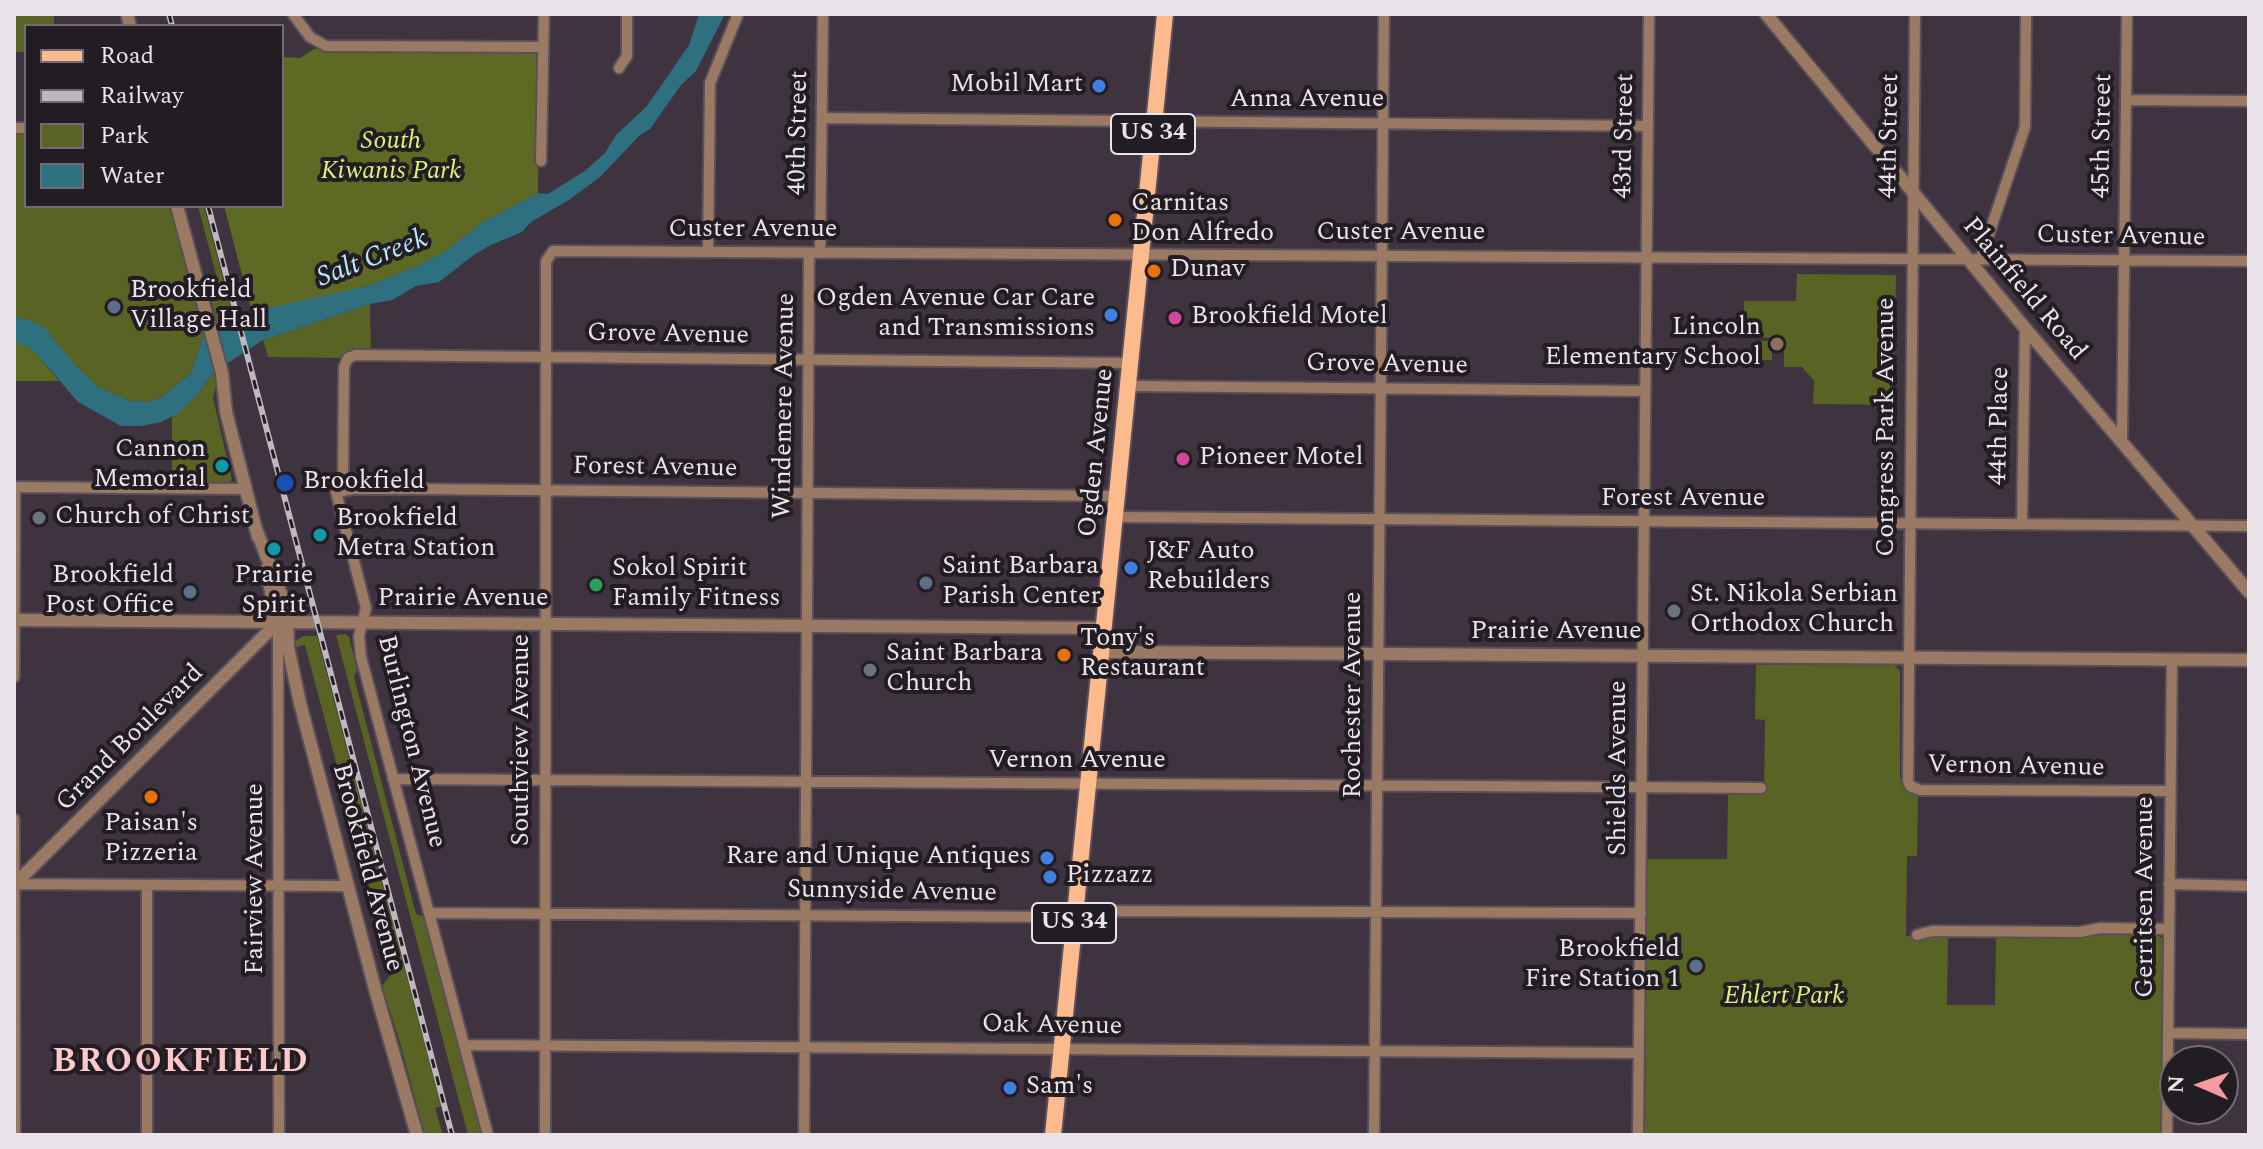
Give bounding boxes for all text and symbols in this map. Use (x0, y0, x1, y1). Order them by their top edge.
legend (24, 24, 284, 208)
text: Road (100, 38, 154, 74)
street label: 40th Street (783, 70, 817, 196)
place label: Mobil Mart (950, 70, 1083, 102)
street label: 43rd Street (1609, 73, 1643, 199)
street label: 44th Street (1874, 73, 1908, 199)
street label: 45th Street (2087, 73, 2121, 199)
marker: Mobil Mart (1090, 77, 1108, 95)
text: Railway (100, 78, 184, 114)
street label: Anna Avenue (1230, 85, 1384, 117)
road number: US 34 (1111, 114, 1195, 154)
text: Park (100, 118, 150, 154)
park label: South Kiwanis Park (321, 127, 461, 188)
text: Water (100, 158, 164, 194)
place label: Carnitas Don Alfredo (1131, 189, 1274, 250)
marker: Carnitas Don Alfredo (1106, 211, 1124, 229)
street label: Plainfield Road (1954, 212, 2092, 368)
street label: Custer Avenue (669, 215, 837, 247)
street label: Custer Avenue (1317, 218, 1485, 250)
street label: Custer Avenue (2036, 221, 2206, 255)
water label: Salt Creek (313, 224, 433, 296)
place label: Dunav (1170, 255, 1245, 287)
marker: Dunav (1145, 262, 1163, 280)
place label: Brookfield Village Hall (130, 276, 267, 338)
place label: Ogden Avenue Car Care and Transmissions (816, 284, 1095, 346)
street label: Windemere Avenue (768, 293, 804, 519)
street label: Congress Park Avenue (1872, 297, 1904, 557)
marker: Brookfield Village Hall (105, 298, 123, 316)
place label: Brookfield Motel (1191, 302, 1388, 334)
marker: Ogden Avenue Car Care and Transmissions (1102, 306, 1120, 324)
marker: Brookfield Motel (1166, 309, 1184, 327)
place label: Lincoln Elementary School (1545, 313, 1761, 374)
street label: Grove Avenue (587, 319, 749, 353)
marker: Lincoln Elementary School (1768, 335, 1786, 353)
street label: Grove Avenue (1306, 349, 1468, 383)
street label: 44th Place (1984, 366, 2018, 486)
street label: Ogden Avenue (1074, 367, 1122, 539)
place label: Cannon Memorial (93, 435, 206, 496)
place label: Pioneer Motel (1199, 443, 1363, 475)
marker: Pioneer Motel (1174, 450, 1192, 468)
street label: Forest Avenue (572, 452, 738, 486)
marker: Cannon Memorial (213, 457, 231, 475)
place label: Brookfield (303, 467, 425, 499)
marker: Brookfield (274, 472, 296, 494)
street label: Forest Avenue (1601, 484, 1765, 516)
place label: Church of Christ (55, 502, 250, 534)
place label: Brookfield Metra Station (336, 504, 495, 566)
marker: Church of Christ (30, 509, 48, 527)
marker: Brookfield Metra Station (311, 526, 329, 544)
place label: J&F Auto Rebuilders (1147, 537, 1270, 598)
marker: Prairie Spirit (265, 540, 283, 558)
place label: Saint Barbara Parish Center (942, 552, 1101, 614)
place label: Sokol Spirit Family Fitness (612, 554, 780, 616)
marker: J&F Auto Rebuilders (1122, 559, 1140, 577)
place label: Brookfield Post Office (45, 561, 174, 622)
place label: Prairie Spirit (235, 561, 313, 622)
marker: Saint Barbara Parish Center (917, 574, 935, 592)
marker: Sokol Spirit Family Fitness (587, 576, 605, 594)
place label: St. Nikola Serbian Orthodox Church (1690, 580, 1898, 642)
marker: Brookfield Post Office (181, 583, 199, 601)
street label: Prairie Avenue (377, 584, 549, 616)
street label: Rochester Avenue (1339, 592, 1371, 798)
marker: St. Nikola Serbian Orthodox Church (1665, 602, 1683, 620)
street label: Prairie Avenue (1470, 617, 1642, 649)
place label: Tony's Restaurant (1080, 624, 1205, 686)
street label: Burlington Avenue (369, 633, 451, 851)
street label: Southview Avenue (507, 634, 539, 846)
place label: Saint Barbara Church (886, 639, 1043, 700)
marker: Tony's Restaurant (1055, 646, 1073, 664)
street label: Grand Boulevard (51, 659, 211, 819)
marker: Saint Barbara Church (861, 661, 879, 679)
street label: Shields Avenue (1604, 680, 1636, 856)
street label: Vernon Avenue (988, 746, 1166, 778)
street label: Vernon Avenue (1927, 751, 2105, 785)
street label: Brookfield Avenue (323, 761, 409, 975)
street label: Fairview Avenue (241, 783, 273, 975)
marker: Paisan's Pizzeria (142, 788, 160, 806)
street label: Gerritsen Avenue (2131, 796, 2163, 998)
place label: Paisan's Pizzeria (104, 809, 198, 870)
place label: Rare and Unique Antiques (726, 842, 1031, 874)
marker: Rare and Unique Antiques (1038, 849, 1056, 867)
place label: Pizzazz (1066, 861, 1153, 893)
marker: Pizzazz (1041, 868, 1059, 886)
street label: Sunnyside Avenue (787, 876, 997, 910)
road number: US 34 (1032, 903, 1116, 943)
place label: Brookfield Fire Station 1 (1525, 935, 1680, 996)
marker: Brookfield Fire Station 1 (1687, 957, 1705, 975)
park label: Ehlert Park (1724, 982, 1844, 1014)
street label: Oak Avenue (982, 1010, 1122, 1044)
district label: BROOKFIELD (52, 1044, 310, 1084)
north arrow (2159, 1045, 2239, 1125)
place label: Sam's (1026, 1072, 1093, 1104)
text: N (2160, 1075, 2193, 1094)
marker: Sam's (1001, 1079, 1019, 1097)

